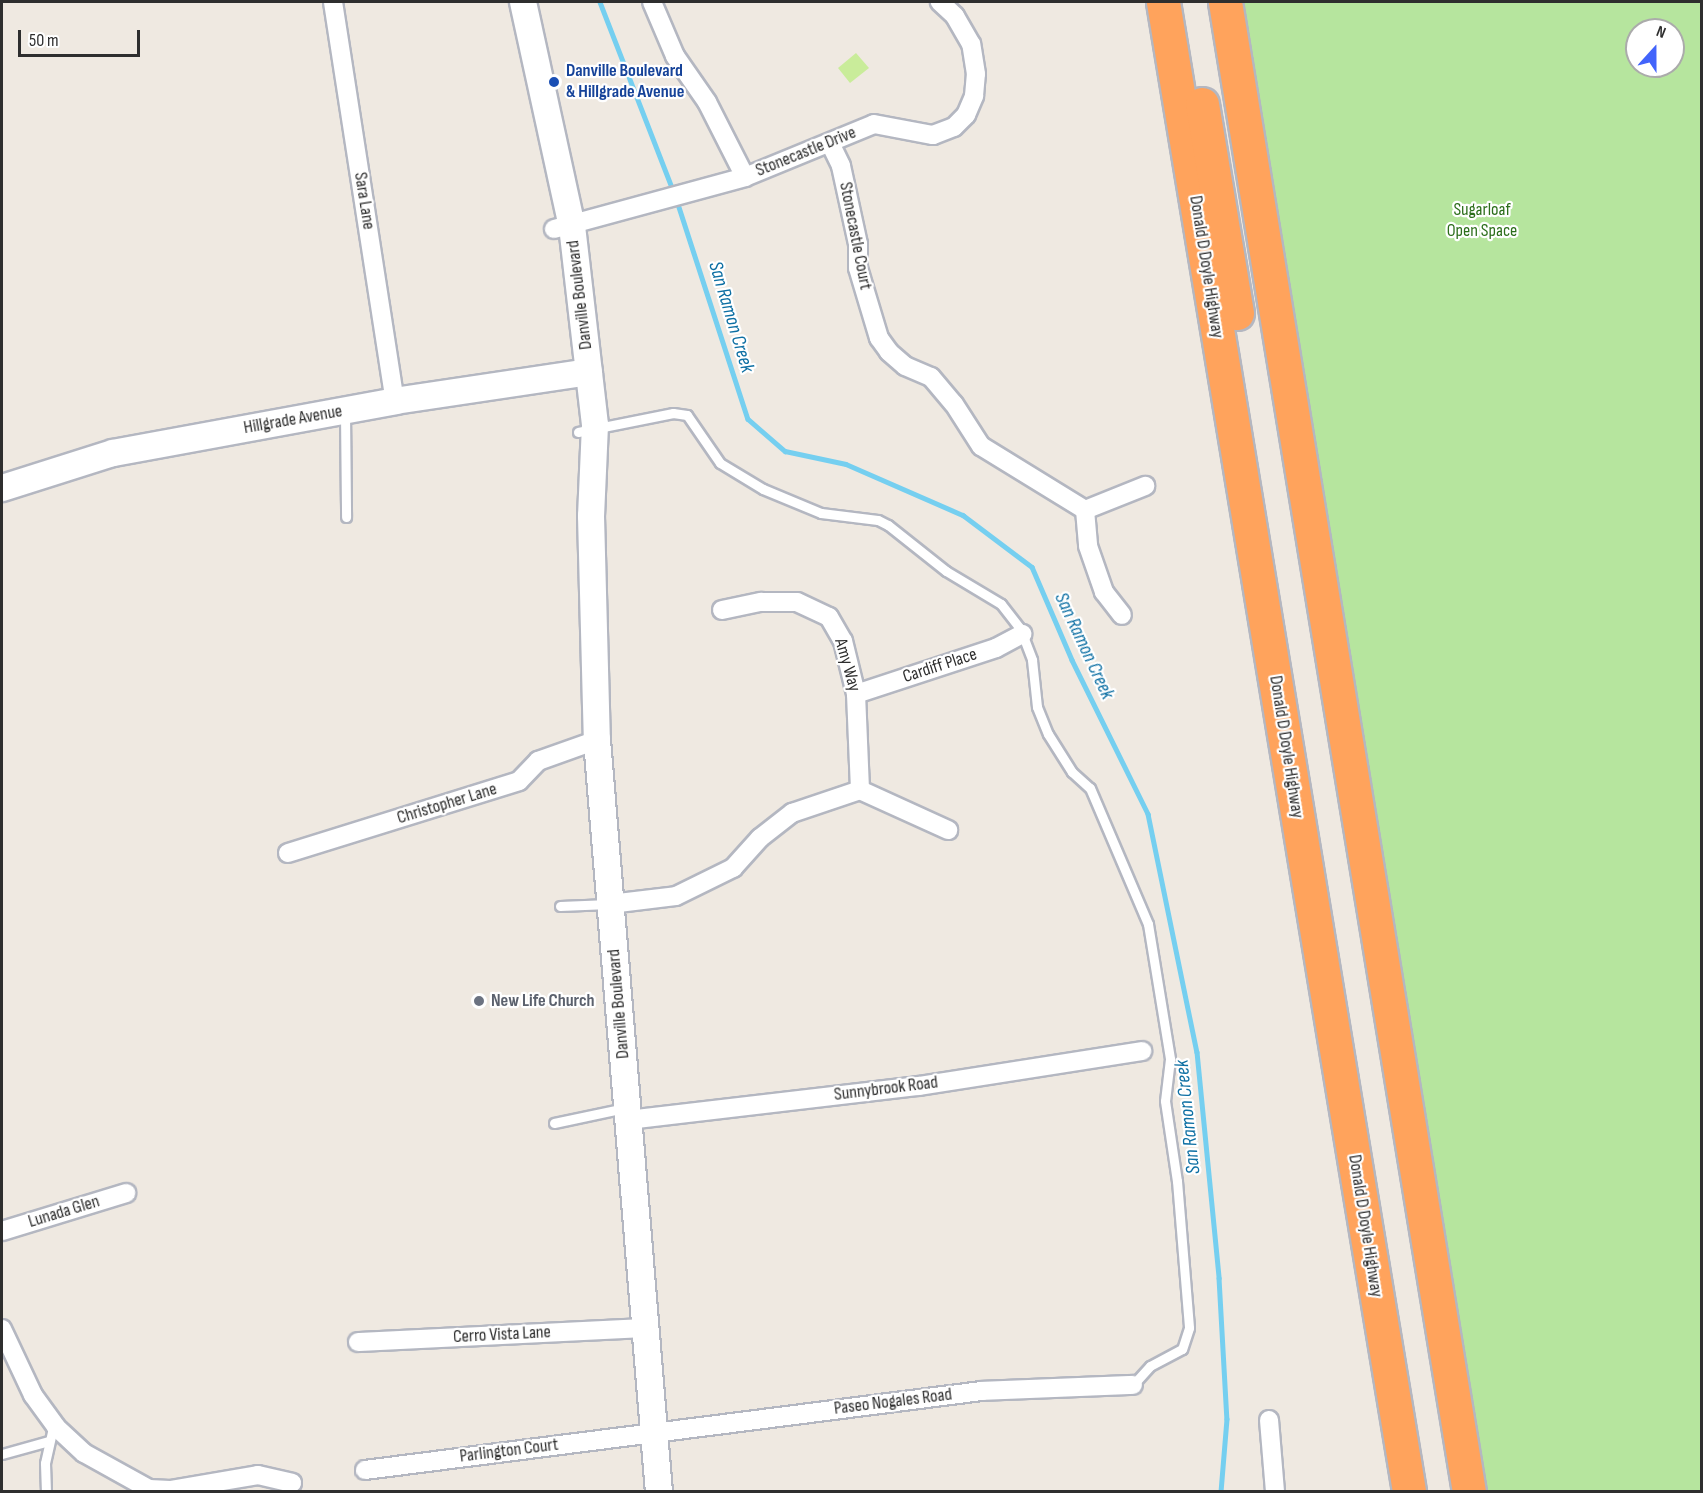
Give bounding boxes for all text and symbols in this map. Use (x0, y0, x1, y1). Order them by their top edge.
scale bar (21, 18, 142, 56)
north arrow (1625, 18, 1685, 78)
text: N (1654, 22, 1668, 43)
text: 50 m (29, 30, 59, 51)
place label: Danville Boulevard & Hillgrade Avenue (566, 61, 684, 104)
marker: Danville Boulevard & Hillgrade Avenue (547, 75, 561, 89)
street label: Stonecastle Drive (753, 122, 859, 182)
street label: Sara Lane (349, 171, 379, 231)
street label: Stonecastle Court (834, 180, 876, 292)
street label: Donald D Doyle Highway (1184, 194, 1228, 340)
park label: Sugarloaf Open Space (1447, 200, 1517, 242)
street label: Danville Boulevard (563, 239, 597, 351)
water label: San Ramon Creek (703, 259, 759, 375)
street label: Hillgrade Avenue (242, 401, 344, 439)
water label: San Ramon Creek (1049, 589, 1119, 703)
street label: Amy Way (829, 636, 865, 694)
street label: Cardiff Place (900, 644, 980, 688)
street label: Donald D Doyle Highway (1264, 674, 1308, 820)
street label: Christopher Lane (395, 779, 499, 829)
street label: Danville Boulevard (603, 948, 635, 1060)
place label: New Life Church (491, 990, 595, 1012)
marker: New Life Church (472, 994, 486, 1008)
water label: San Ramon Creek (1170, 1059, 1206, 1175)
street label: Sunnybrook Road (833, 1072, 939, 1106)
street label: Donald D Doyle Highway (1343, 1153, 1387, 1299)
street label: Lunada Glen (26, 1191, 102, 1233)
street label: Cerro Vista Lane (453, 1322, 551, 1348)
street label: Paseo Nogales Road (833, 1384, 953, 1420)
street label: Parlington Court (458, 1434, 560, 1468)

